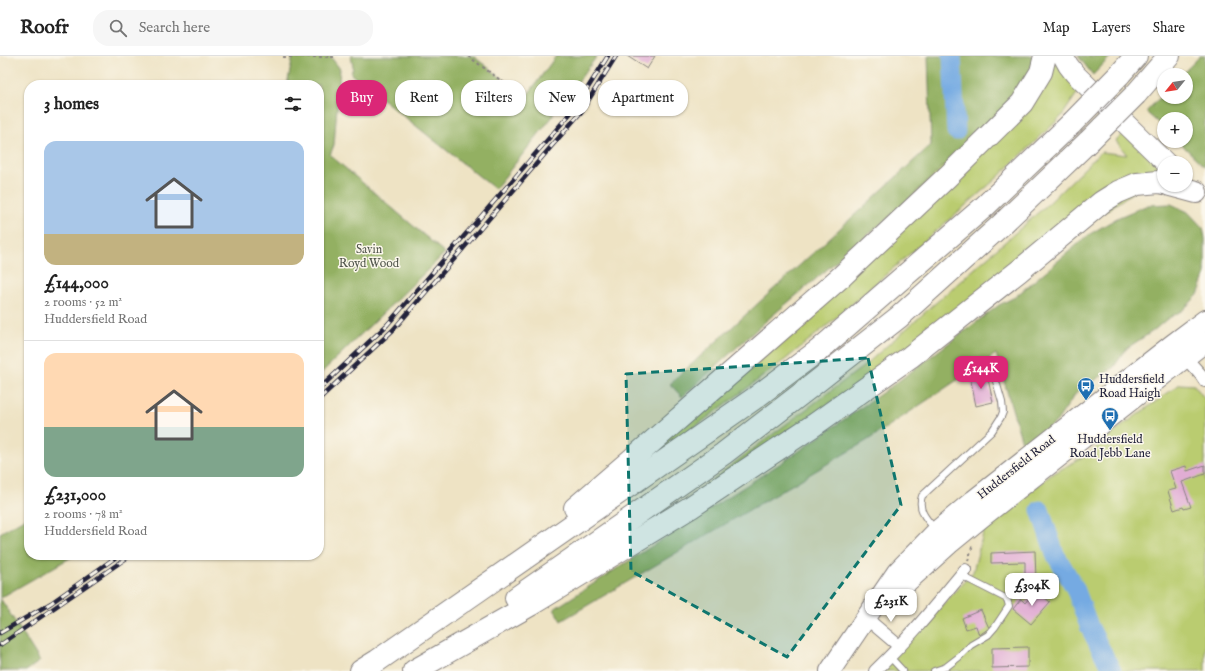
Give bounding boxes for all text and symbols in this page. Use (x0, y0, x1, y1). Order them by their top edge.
search box (93, 10, 373, 46)
text: Roofr (20, 16, 69, 40)
icon: search (107, 17, 129, 39)
text: Search here (139, 18, 210, 37)
text: Map (1043, 19, 1070, 37)
text: Layers (1092, 19, 1131, 37)
text: Share (1153, 19, 1185, 37)
north arrow (1157, 68, 1193, 104)
map controls (1157, 68, 1193, 192)
chip: Buy (336, 80, 387, 116)
chip: Rent (395, 80, 453, 116)
chip: Filters (461, 80, 526, 116)
chip: New (534, 80, 590, 116)
chip: Apartment (598, 80, 688, 116)
icon: filters (282, 93, 304, 115)
text: 3 homes (44, 94, 99, 115)
button: + (1157, 112, 1193, 148)
button: − (1157, 156, 1193, 192)
icon: home (138, 167, 210, 239)
park label: Savin Royd Wood (339, 242, 400, 271)
text: £144,000 (44, 273, 109, 294)
text: 2 rooms · 52 m² (44, 294, 122, 311)
text: Huddersfield Road (44, 311, 147, 328)
pin: £144K (953, 356, 1009, 390)
text: £144K (963, 360, 999, 377)
place label: Huddersfield Road Haigh (1099, 372, 1165, 401)
bus stop icon: Huddersfield Road Haigh (1076, 376, 1096, 401)
icon: home (138, 379, 210, 451)
bus stop icon: Huddersfield Road Jebb Lane (1100, 406, 1120, 431)
street label: Huddersfield Road (974, 432, 1059, 503)
place label: Huddersfield Road Jebb Lane (1070, 432, 1151, 462)
text: £231,000 (44, 485, 106, 506)
text: 2 rooms · 78 m² (44, 506, 123, 523)
text: Huddersfield Road (44, 523, 147, 540)
pin: £304K (1004, 573, 1060, 607)
text: £304K (1014, 577, 1050, 594)
pin: £231K (863, 589, 919, 623)
text: £231K (874, 593, 908, 610)

